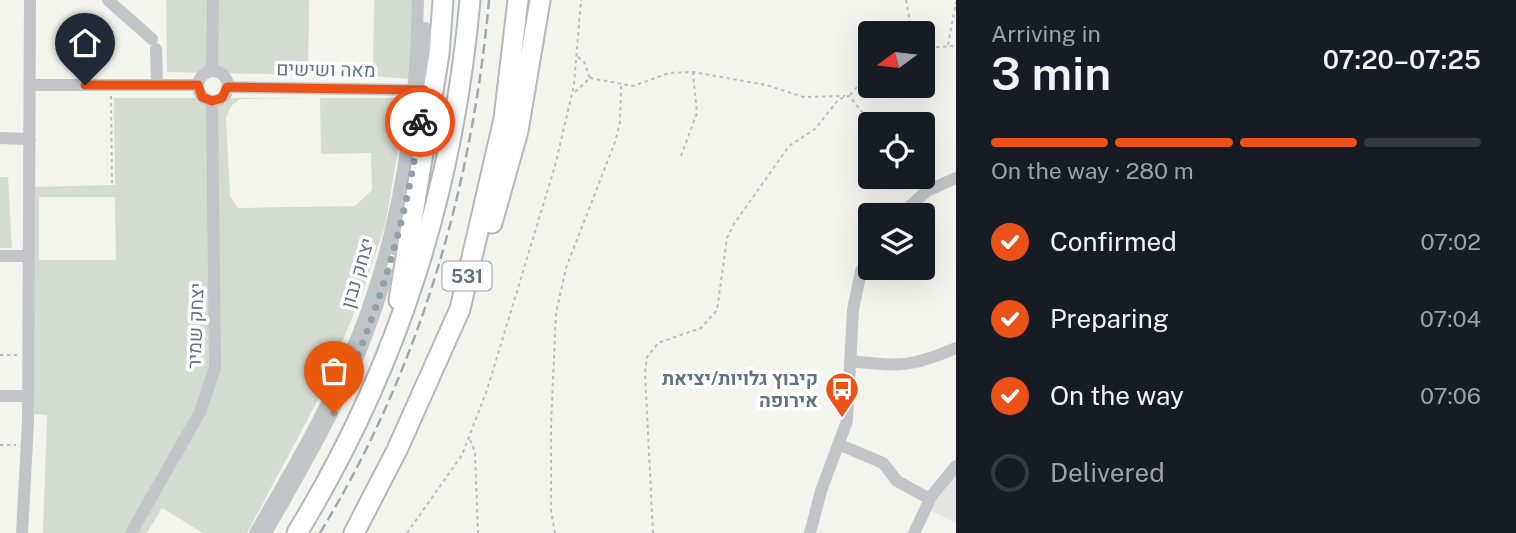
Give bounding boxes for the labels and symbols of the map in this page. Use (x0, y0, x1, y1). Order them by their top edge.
pin (55, 13, 115, 85)
north arrow (858, 21, 934, 98)
street label: מאה ושישים (276, 57, 376, 81)
courier (385, 87, 455, 157)
street label: יצחק נבון (336, 235, 378, 311)
road number: 531 (442, 262, 491, 290)
street label: יצחק שמיר (183, 283, 207, 369)
pin (304, 341, 364, 413)
place label: קיבוץ גלויות/יציאת אירופה (662, 367, 818, 411)
bus stop icon: קיבוץ גלויות/יציאת אירופה (823, 370, 861, 419)

